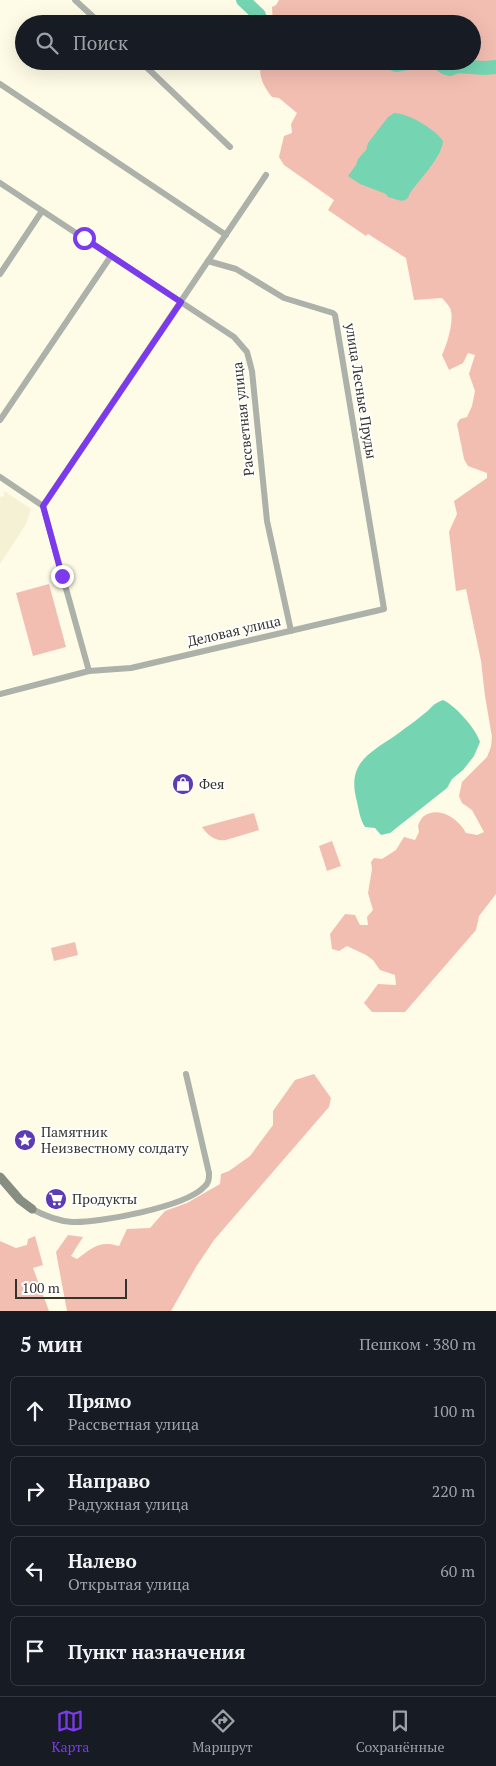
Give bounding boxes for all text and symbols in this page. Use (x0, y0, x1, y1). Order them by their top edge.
search box (15, 15, 481, 70)
icon: search (33, 29, 61, 57)
text: Поиск (73, 30, 128, 55)
route start (73, 227, 96, 250)
street label: улица Лесные Пруды (341, 321, 382, 460)
street label: Рассветная улица (227, 361, 258, 477)
route end (51, 565, 74, 588)
street label: Деловая улица (185, 611, 282, 650)
shop icon: Фея (171, 772, 195, 796)
place label: Фея (199, 774, 224, 793)
place label: Памятник Неизвестному солдату (41, 1122, 190, 1157)
place icon: Памятник Неизвестному солдату (13, 1128, 37, 1152)
supermarket icon: Продукты (44, 1187, 68, 1211)
place label: Продукты (72, 1189, 137, 1208)
scale bar (15, 1276, 128, 1299)
text: 100 m (22, 1278, 60, 1297)
text: 5 мин (20, 1330, 82, 1358)
text: Пешком · 380 m (359, 1333, 476, 1355)
text: Прямо (68, 1388, 131, 1413)
icon: ahead (21, 1397, 49, 1425)
text: 100 m (432, 1400, 475, 1422)
text: Рассветная улица (68, 1413, 199, 1435)
text: Направо (68, 1468, 150, 1493)
icon: right (21, 1477, 49, 1505)
text: 220 m (432, 1480, 475, 1502)
text: Радужная улица (68, 1493, 189, 1515)
text: Налево (68, 1548, 137, 1573)
icon: left (21, 1557, 49, 1585)
text: 60 m (440, 1560, 475, 1582)
text: Открытая улица (68, 1573, 190, 1595)
icon: arrive (21, 1637, 49, 1665)
text: Пункт назначения (68, 1639, 245, 1664)
tab: Карта (51, 1707, 89, 1756)
tab: Маршрут (192, 1707, 253, 1756)
tab: Сохранённые (356, 1707, 445, 1756)

